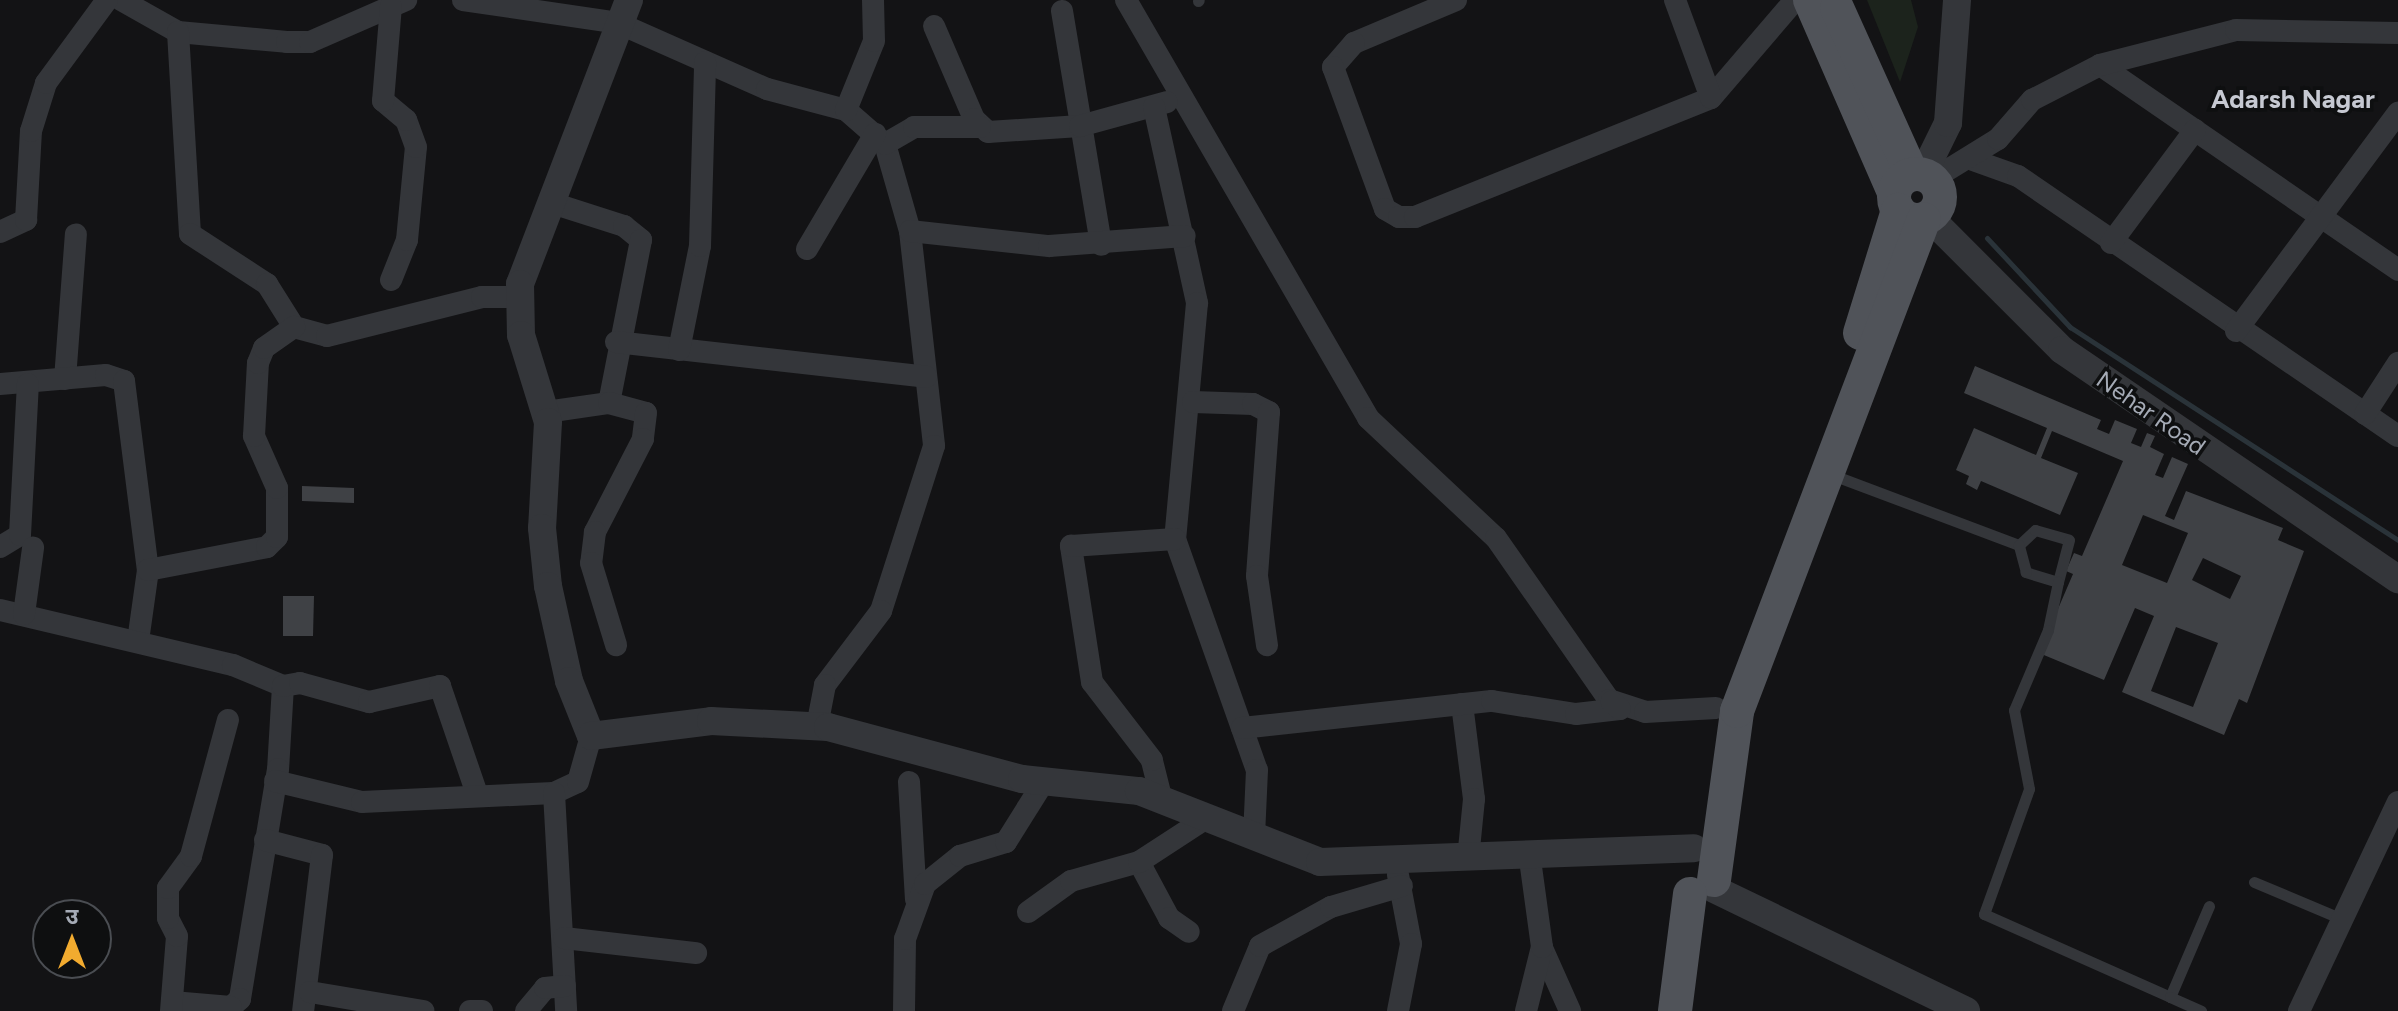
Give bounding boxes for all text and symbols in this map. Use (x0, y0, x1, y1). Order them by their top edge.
district label: Adarsh Nagar (2211, 84, 2375, 116)
street label: Nehar Road (2091, 365, 2211, 461)
north arrow (32, 899, 112, 979)
text: उ (66, 903, 78, 930)

